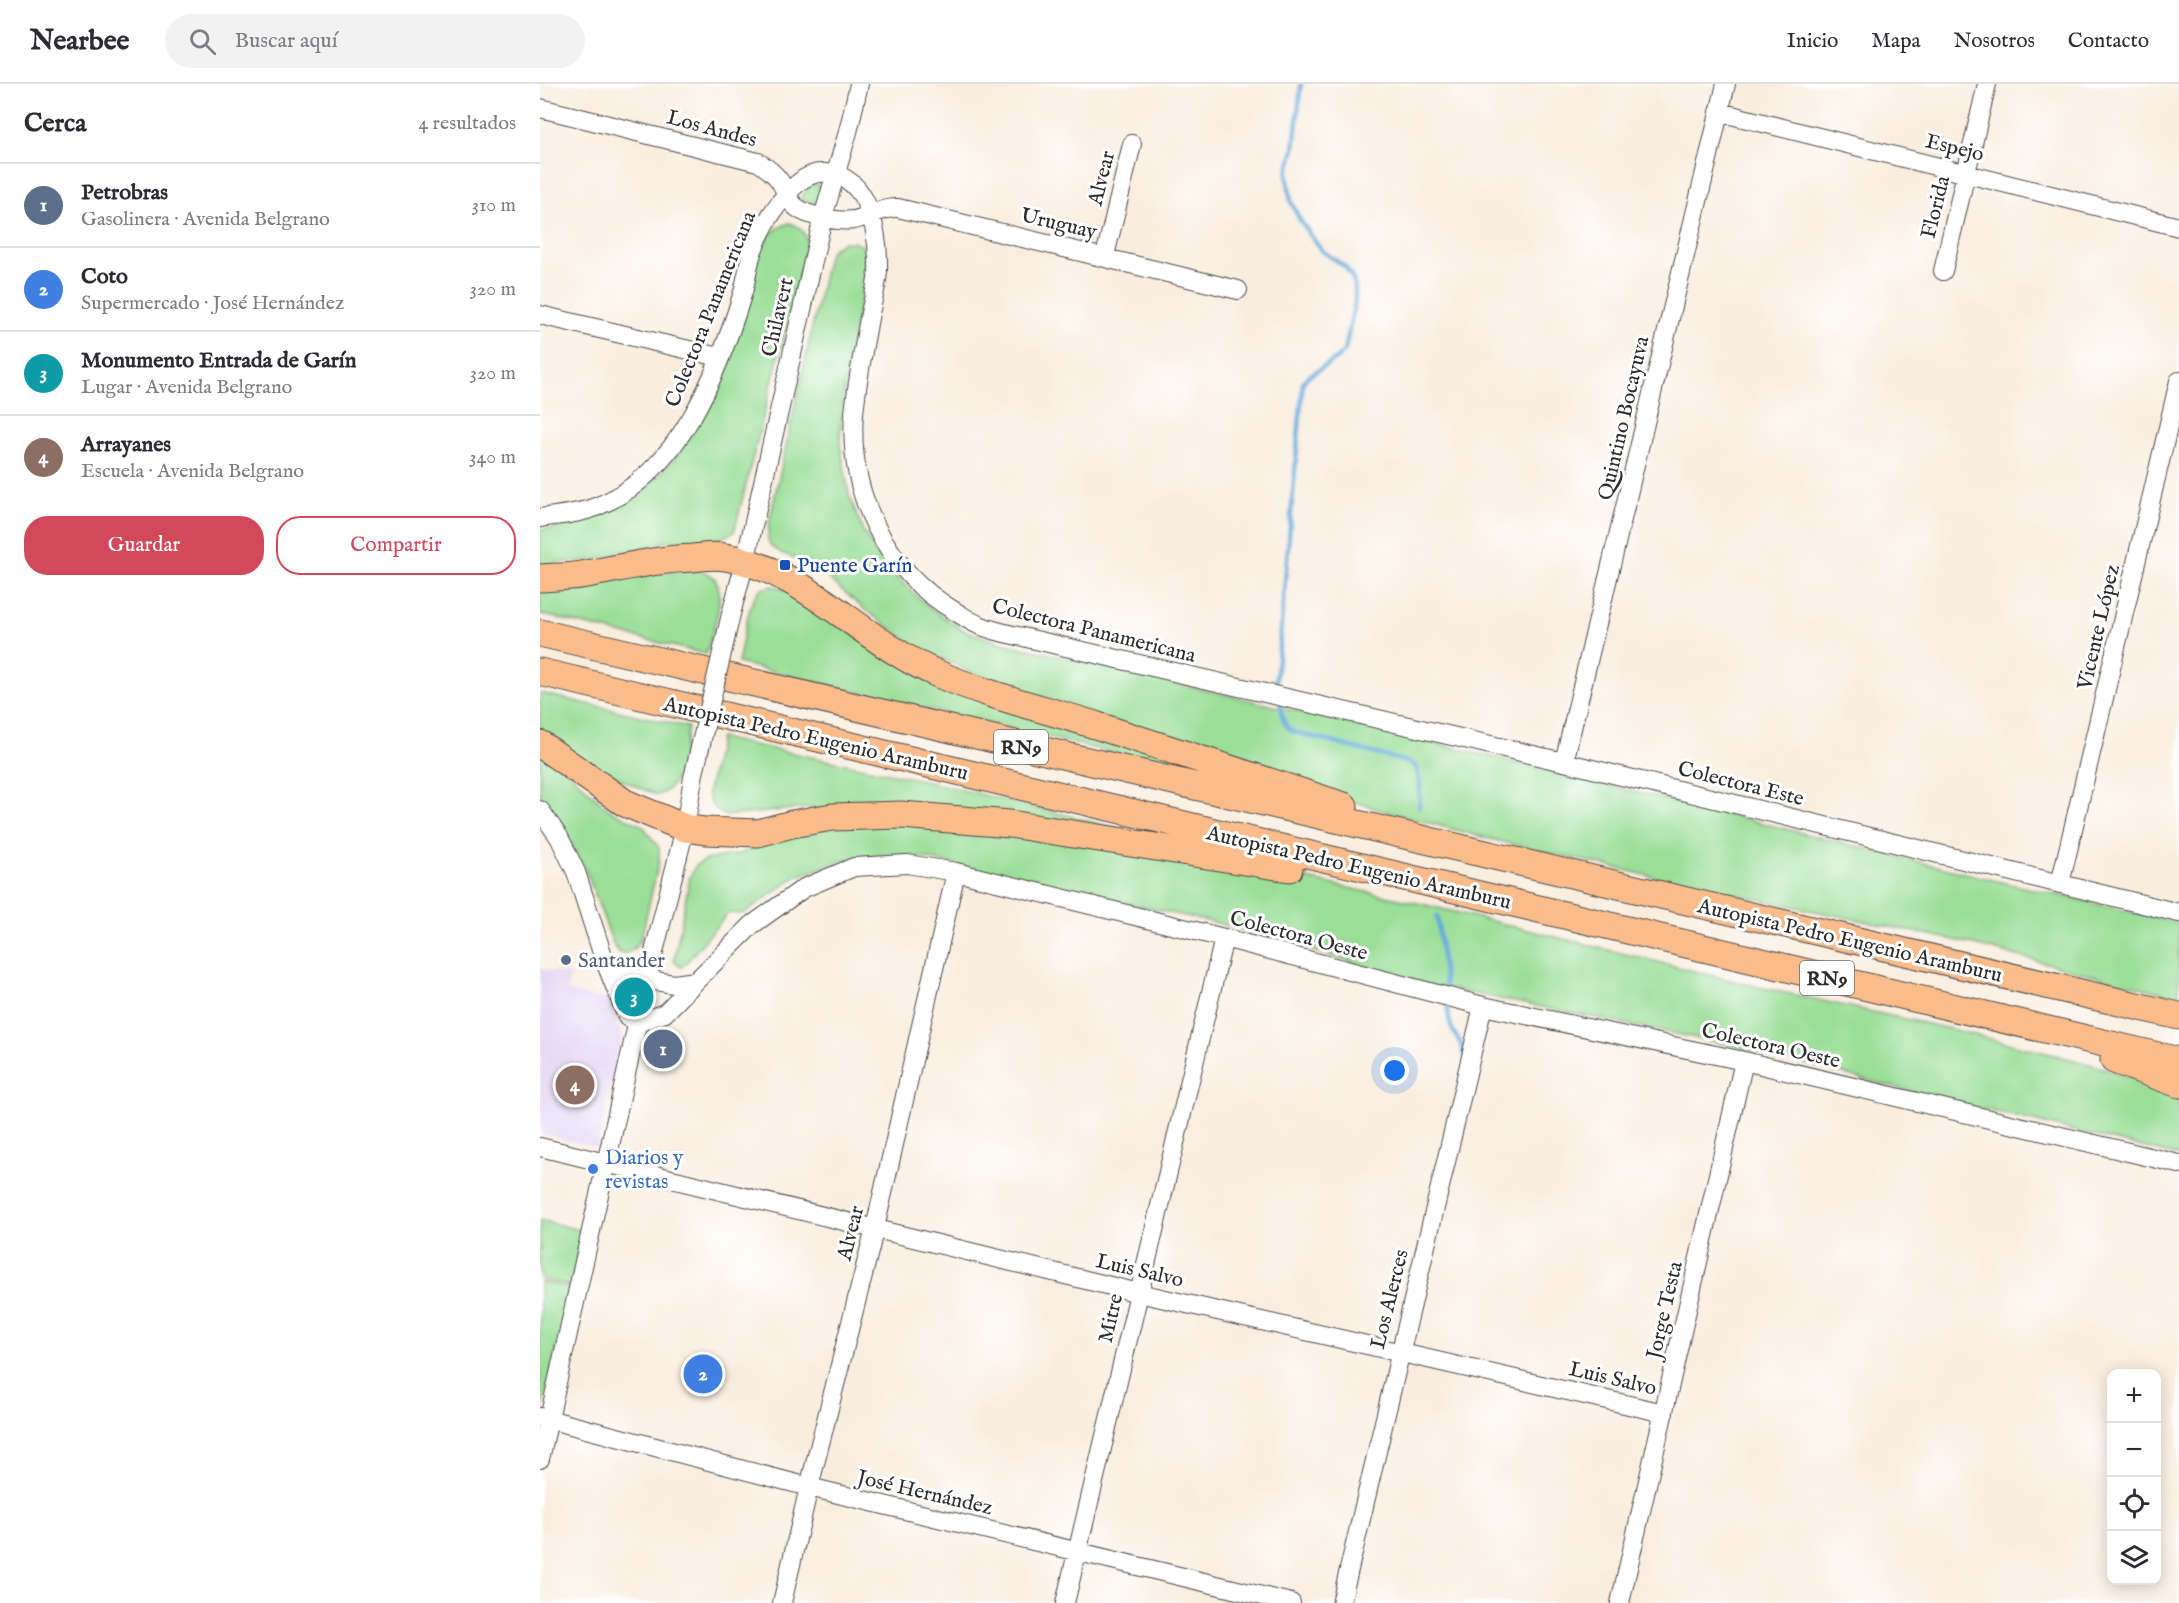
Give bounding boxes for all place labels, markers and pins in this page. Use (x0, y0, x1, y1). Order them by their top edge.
place label: Puente Garín (797, 553, 913, 580)
marker: Puente Garín (778, 558, 792, 572)
place label: Santander (578, 948, 665, 975)
marker: Santander (559, 953, 573, 967)
pin: 3 (614, 974, 653, 1020)
pin: 1 (644, 1026, 682, 1072)
pin: 4 (555, 1062, 594, 1108)
place label: Diarios y revistas (605, 1145, 684, 1196)
marker: Diarios y revistas (586, 1162, 600, 1176)
pin: 2 (684, 1352, 722, 1396)

